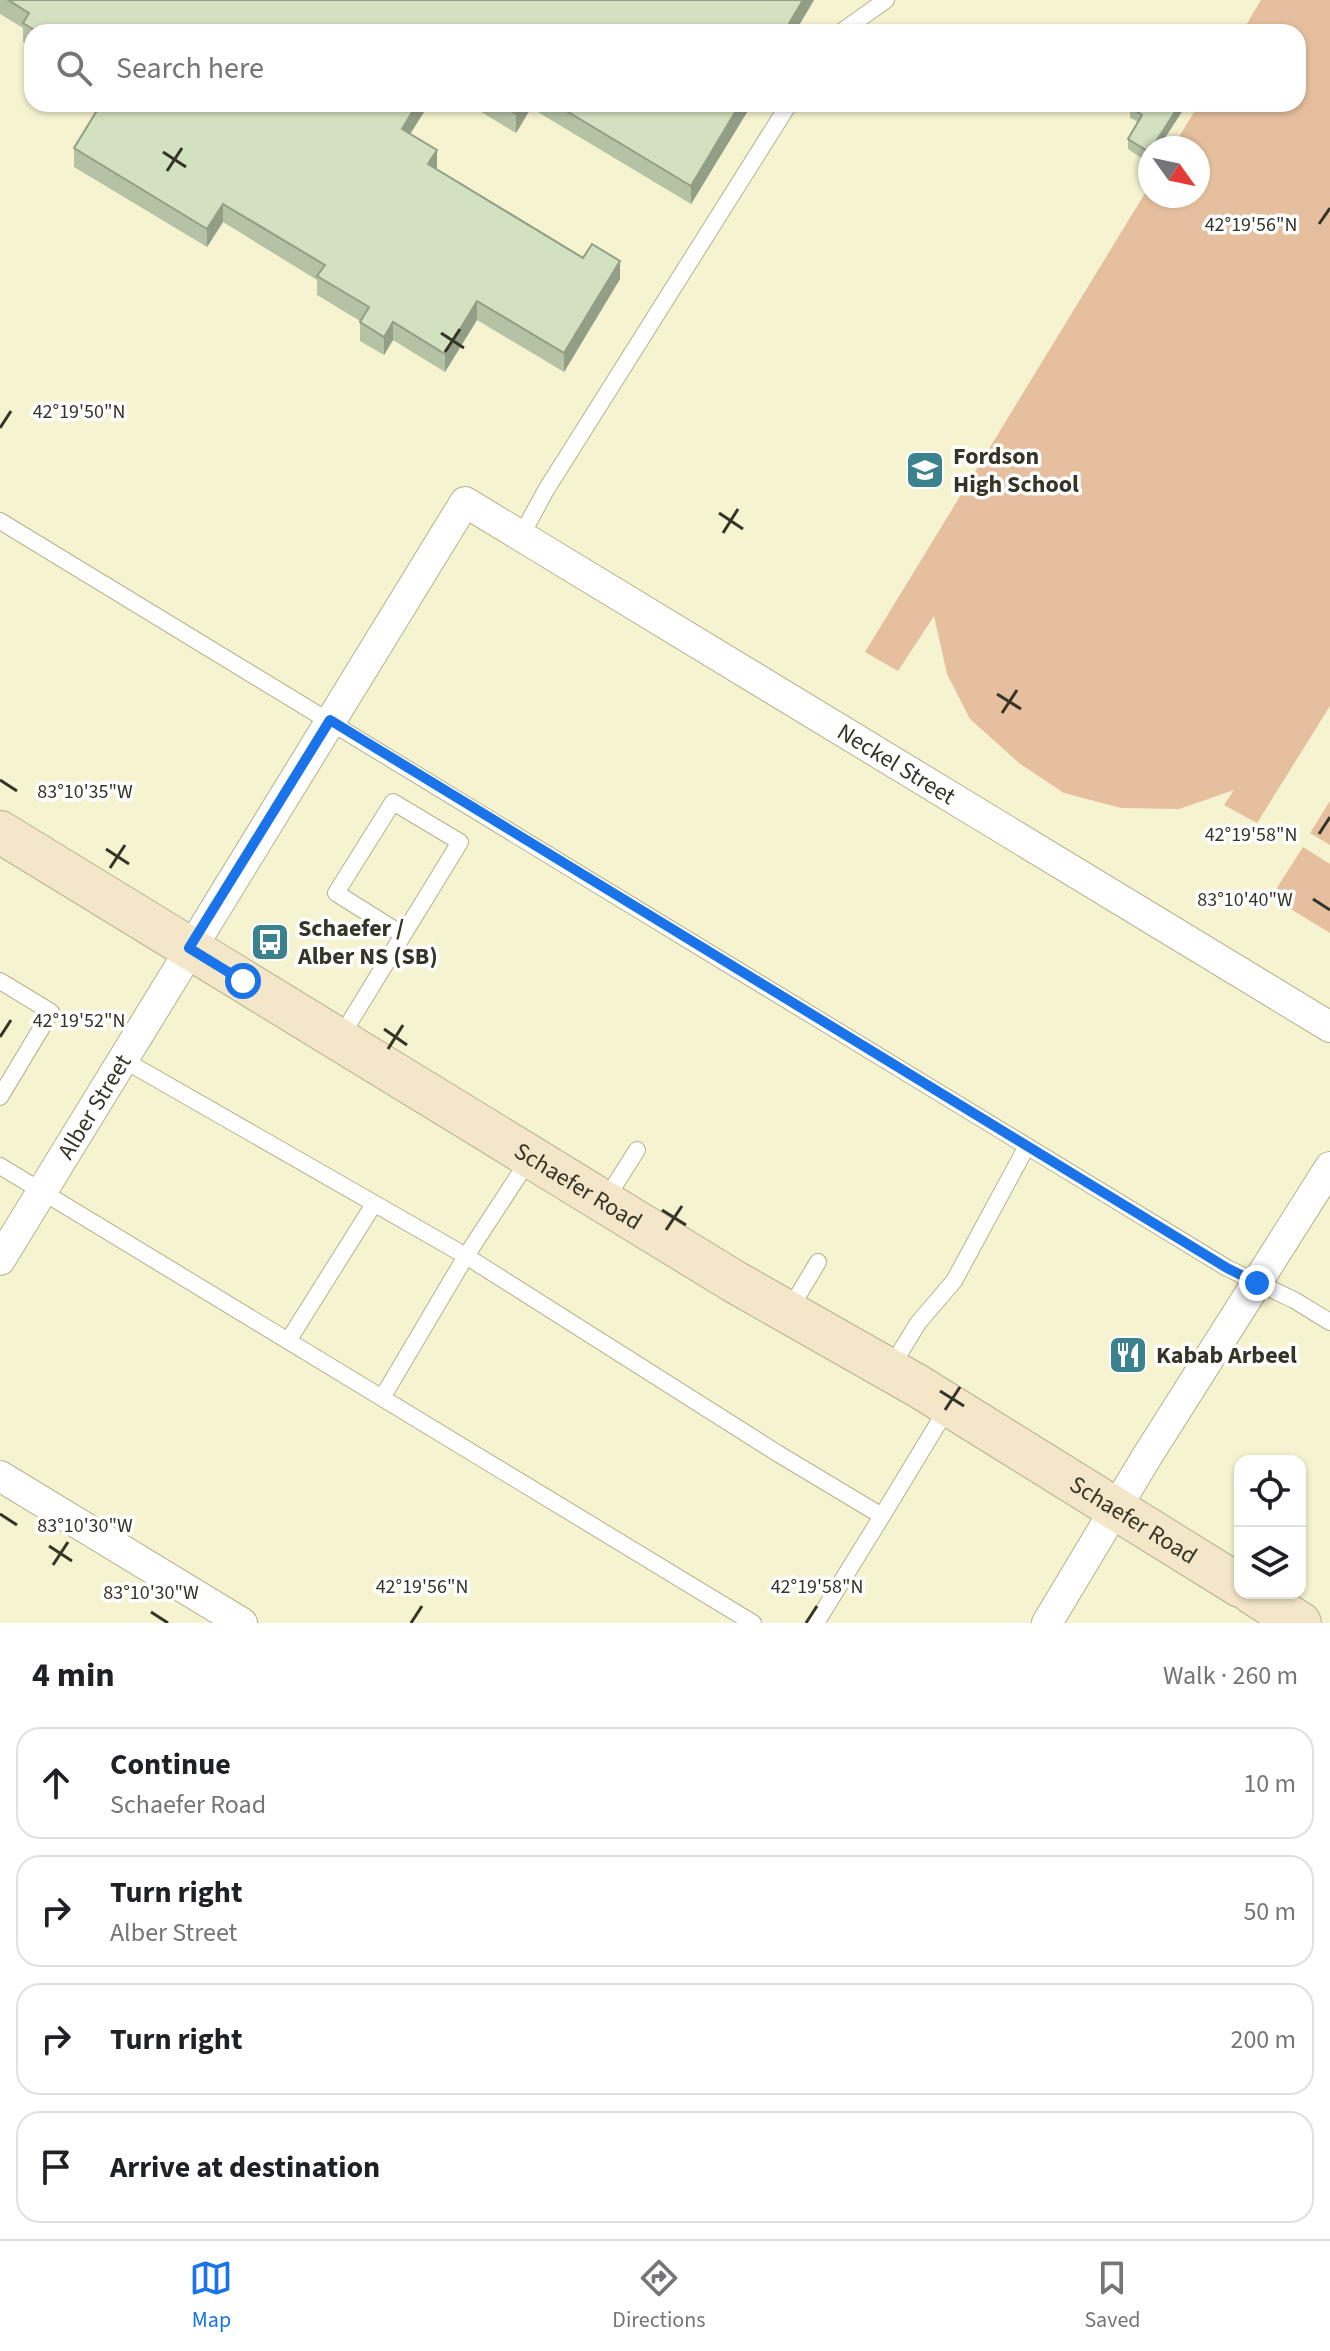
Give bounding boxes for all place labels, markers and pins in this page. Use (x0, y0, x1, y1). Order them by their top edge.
place label: Fordson High School (953, 439, 1079, 502)
school or university icon: Fordson High School (904, 449, 946, 491)
place label: Schaefer / Alber NS (SB) (297, 911, 438, 974)
bus stop icon: Schaefer / Alber NS (SB) (249, 921, 291, 963)
restaurant icon: Kabab Arbeel (1107, 1334, 1149, 1376)
place label: Kabab Arbeel (1156, 1338, 1297, 1373)

